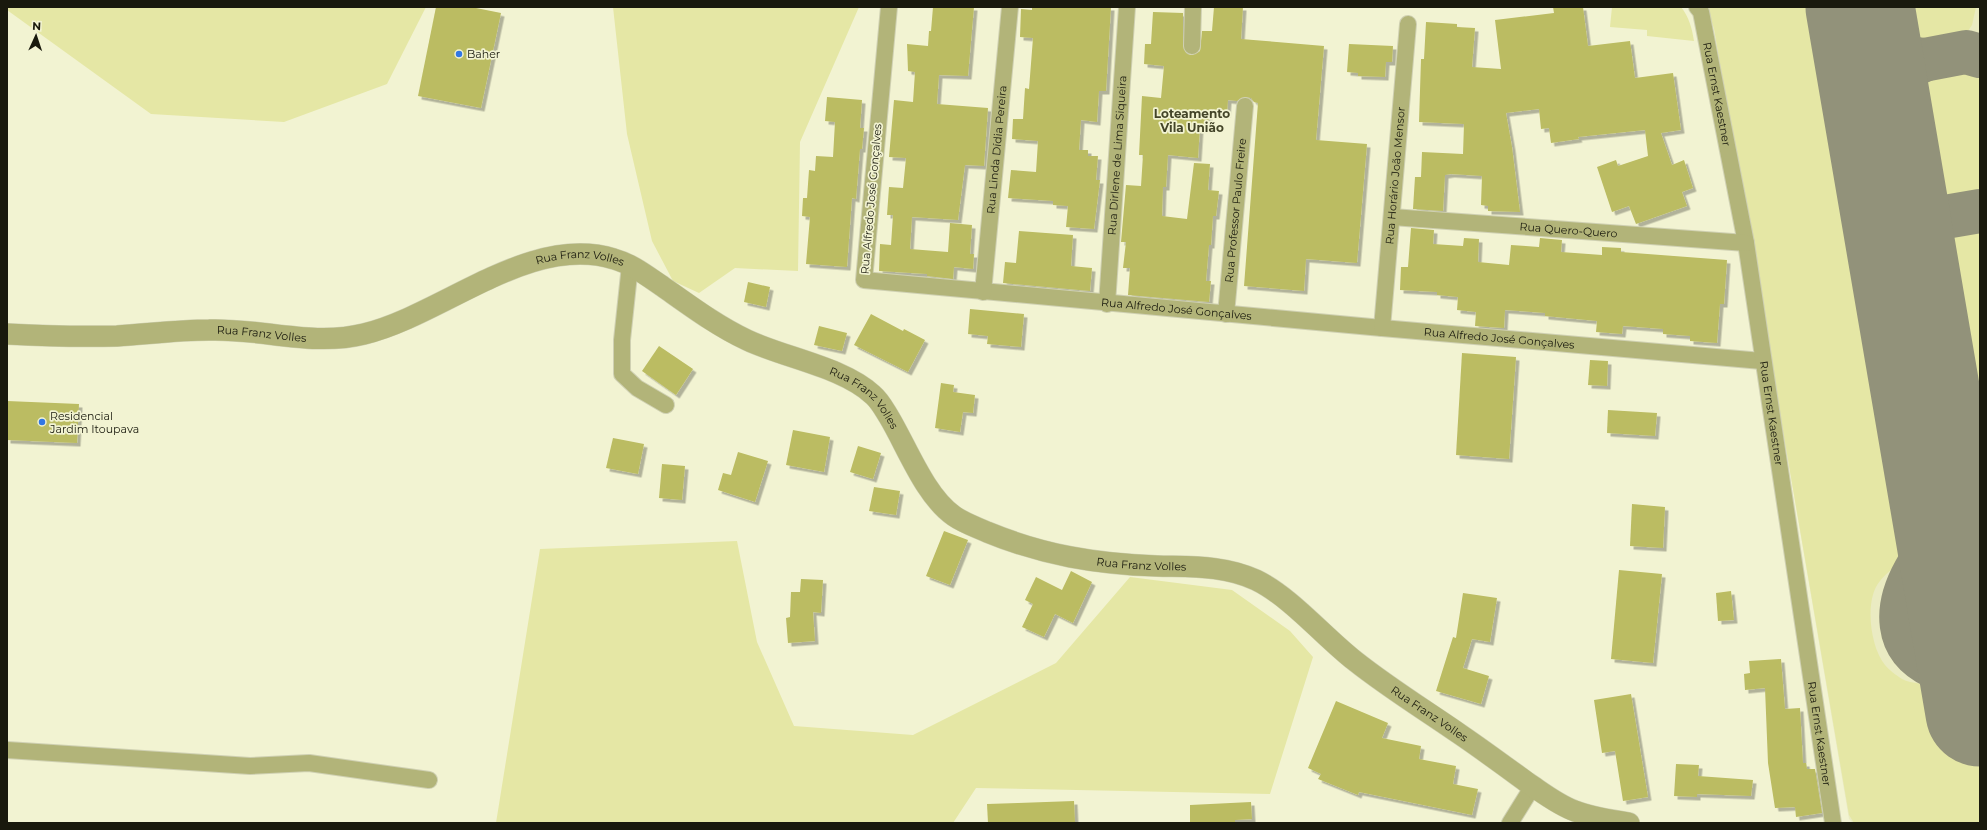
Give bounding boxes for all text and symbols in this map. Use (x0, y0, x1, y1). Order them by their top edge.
north arrow (16, 16, 56, 56)
text: N (32, 19, 41, 33)
street label: Rua Ernst Kaestner (1700, 41, 1734, 147)
place label: Baher (467, 47, 500, 61)
marker: Baher (454, 49, 464, 59)
street label: Rua Dirlene de Lima Siqueira (1105, 75, 1129, 236)
street label: Rua Linda Dídia Pereira (983, 85, 1010, 215)
district label: Loteamento Vila União (1154, 106, 1230, 135)
street label: Rua Horário João Mensor (1382, 106, 1408, 245)
street label: Rua Alfredo José Gonçalves (857, 123, 885, 275)
street label: Rua Professor Paulo Freire (1222, 137, 1249, 283)
street label: Rua Quero-Quero (1519, 219, 1618, 241)
street label: Rua Franz Volles (534, 247, 627, 269)
street label: Rua Alfredo José Gonçalves (1101, 295, 1253, 323)
street label: Rua Franz Volles (217, 323, 307, 345)
street label: Rua Alfredo José Gonçalves (1423, 325, 1576, 352)
street label: Rua Ernst Kaestner (1757, 360, 1786, 467)
street label: Rua Franz Volles (827, 364, 902, 432)
place label: Residencial Jardim Itoupava (49, 409, 139, 436)
marker: Residencial Jardim Itoupava (37, 417, 47, 427)
street label: Rua Franz Volles (1096, 554, 1187, 574)
street label: Rua Ernst Kaestner (1805, 680, 1834, 787)
street label: Rua Franz Volles (1388, 683, 1471, 745)

